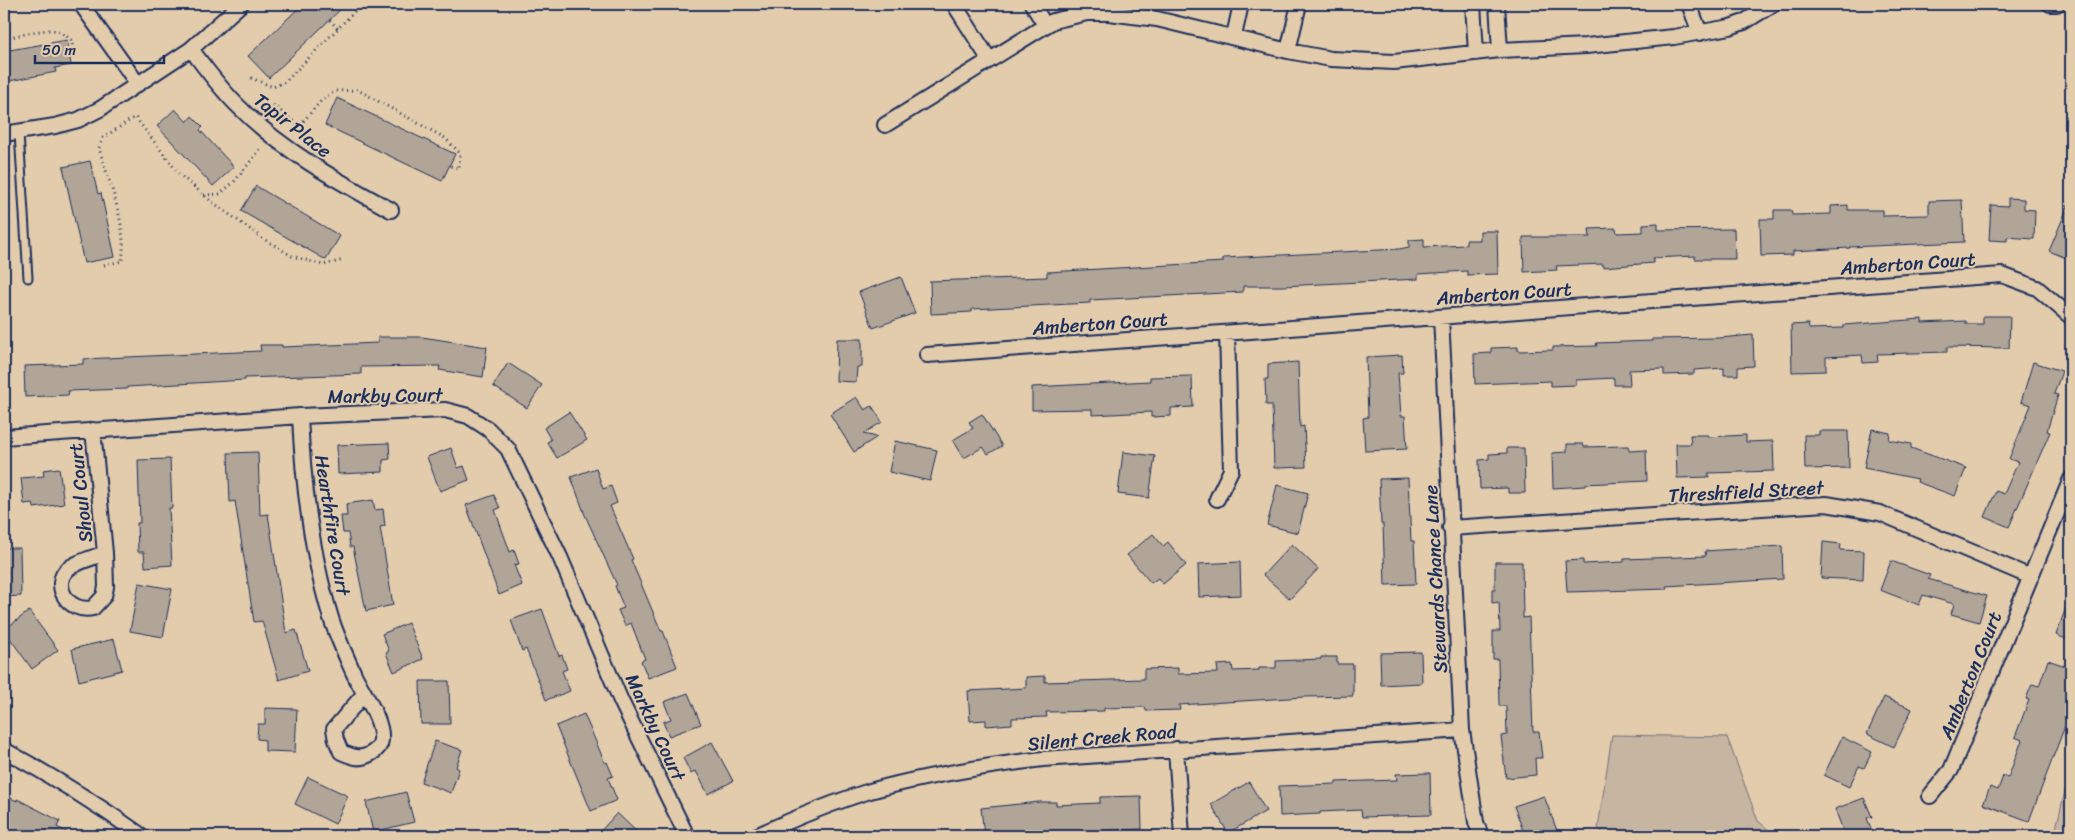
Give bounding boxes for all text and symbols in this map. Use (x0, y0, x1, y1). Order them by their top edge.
scale bar (35, 32, 164, 64)
text: 50 m (42, 37, 77, 63)
street label: Tapir Place (246, 84, 339, 167)
street label: Amberton Court (1838, 242, 1977, 285)
street label: Amberton Court (1434, 272, 1573, 315)
street label: Amberton Court (1030, 302, 1169, 345)
street label: Markby Court (327, 378, 444, 413)
street label: Shoul Court (59, 442, 102, 544)
street label: Hearthfire Court (305, 452, 360, 599)
street label: Threshfield Street (1668, 471, 1826, 512)
street label: Stewards Chance Lane (1414, 484, 1457, 674)
street label: Amberton Court (1929, 606, 2011, 745)
street label: Markby Court (616, 668, 695, 788)
street label: Silent Creek Road (1026, 714, 1180, 760)

